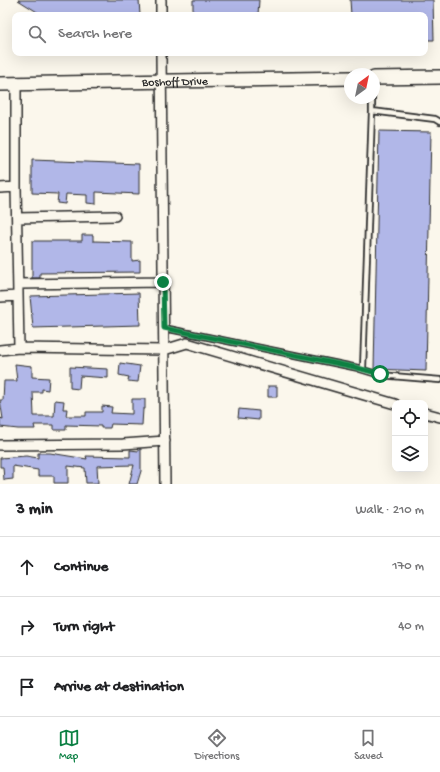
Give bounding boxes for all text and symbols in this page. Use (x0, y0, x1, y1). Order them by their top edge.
search box (12, 12, 428, 56)
icon: search (26, 23, 48, 45)
text: Search here (58, 25, 132, 43)
north arrow (344, 68, 380, 104)
street label: Boshoff Drive (141, 75, 209, 91)
route end (154, 273, 172, 291)
route start (371, 365, 389, 383)
map controls (392, 400, 428, 472)
button: locate (392, 400, 428, 436)
button: layers (392, 436, 428, 472)
text: 3 min (16, 500, 53, 520)
text: Walk · 210 m (356, 503, 424, 518)
icon: ahead (16, 556, 38, 578)
text: Continue (54, 558, 108, 576)
text: 170 m (392, 559, 424, 574)
icon: right (16, 616, 38, 638)
text: Turn right (54, 618, 114, 636)
text: 40 m (398, 619, 424, 634)
icon: arrive (16, 676, 38, 698)
text: Arrive at destination (54, 678, 184, 696)
tab: Map (58, 727, 80, 763)
tab: Directions (195, 727, 239, 763)
tab: Saved (354, 727, 382, 763)

